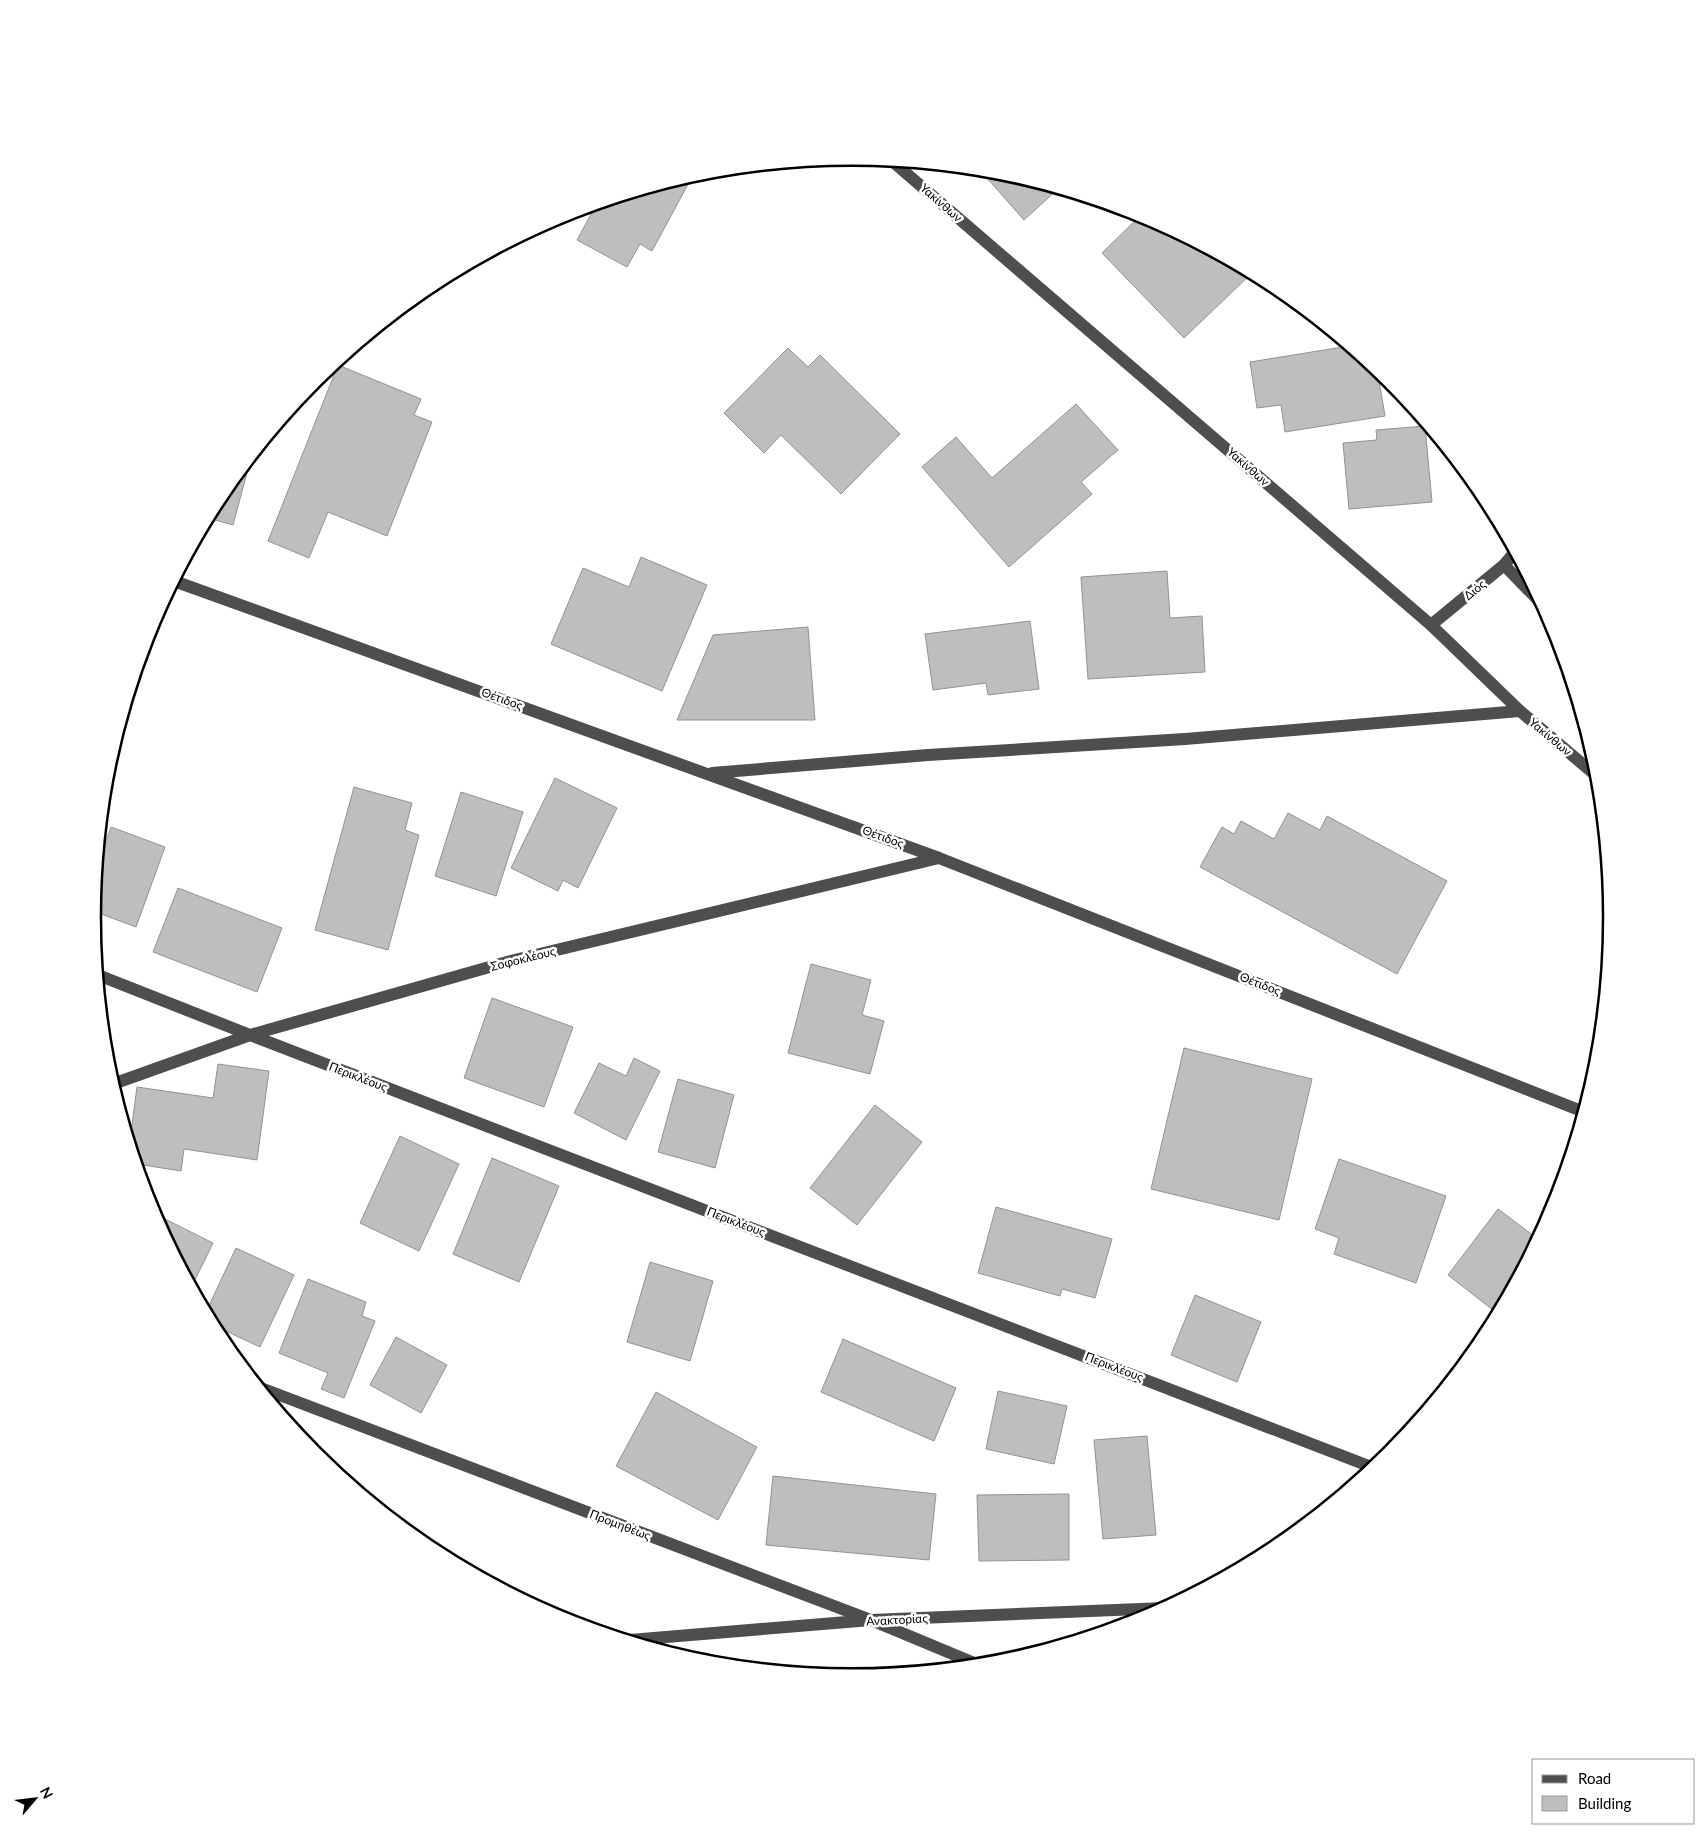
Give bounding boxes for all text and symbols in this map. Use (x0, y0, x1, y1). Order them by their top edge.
street label: Υακίνθων (917, 180, 965, 225)
street label: Υακίνθων (1224, 444, 1272, 489)
street label: Διός (1461, 576, 1489, 603)
street label: Θέτιδος (480, 684, 525, 713)
street label: Υακίνθων (1526, 715, 1575, 759)
street label: Θέτιδος (861, 822, 906, 851)
street label: Σοφοκλέους (489, 943, 557, 974)
street label: Θέτιδος (1238, 969, 1283, 998)
street label: Περικλέους (327, 1059, 390, 1095)
street label: Περικλέους (705, 1204, 768, 1240)
street label: Περικλέους (1083, 1349, 1146, 1385)
street label: Προμηθέως (588, 1506, 653, 1543)
street label: Ανακτορίας (866, 1610, 929, 1629)
legend (1532, 1759, 1695, 1824)
text: Road (1578, 1769, 1611, 1787)
north arrow (10, 1774, 60, 1824)
text: N (37, 1784, 57, 1801)
text: Building (1578, 1794, 1631, 1812)

